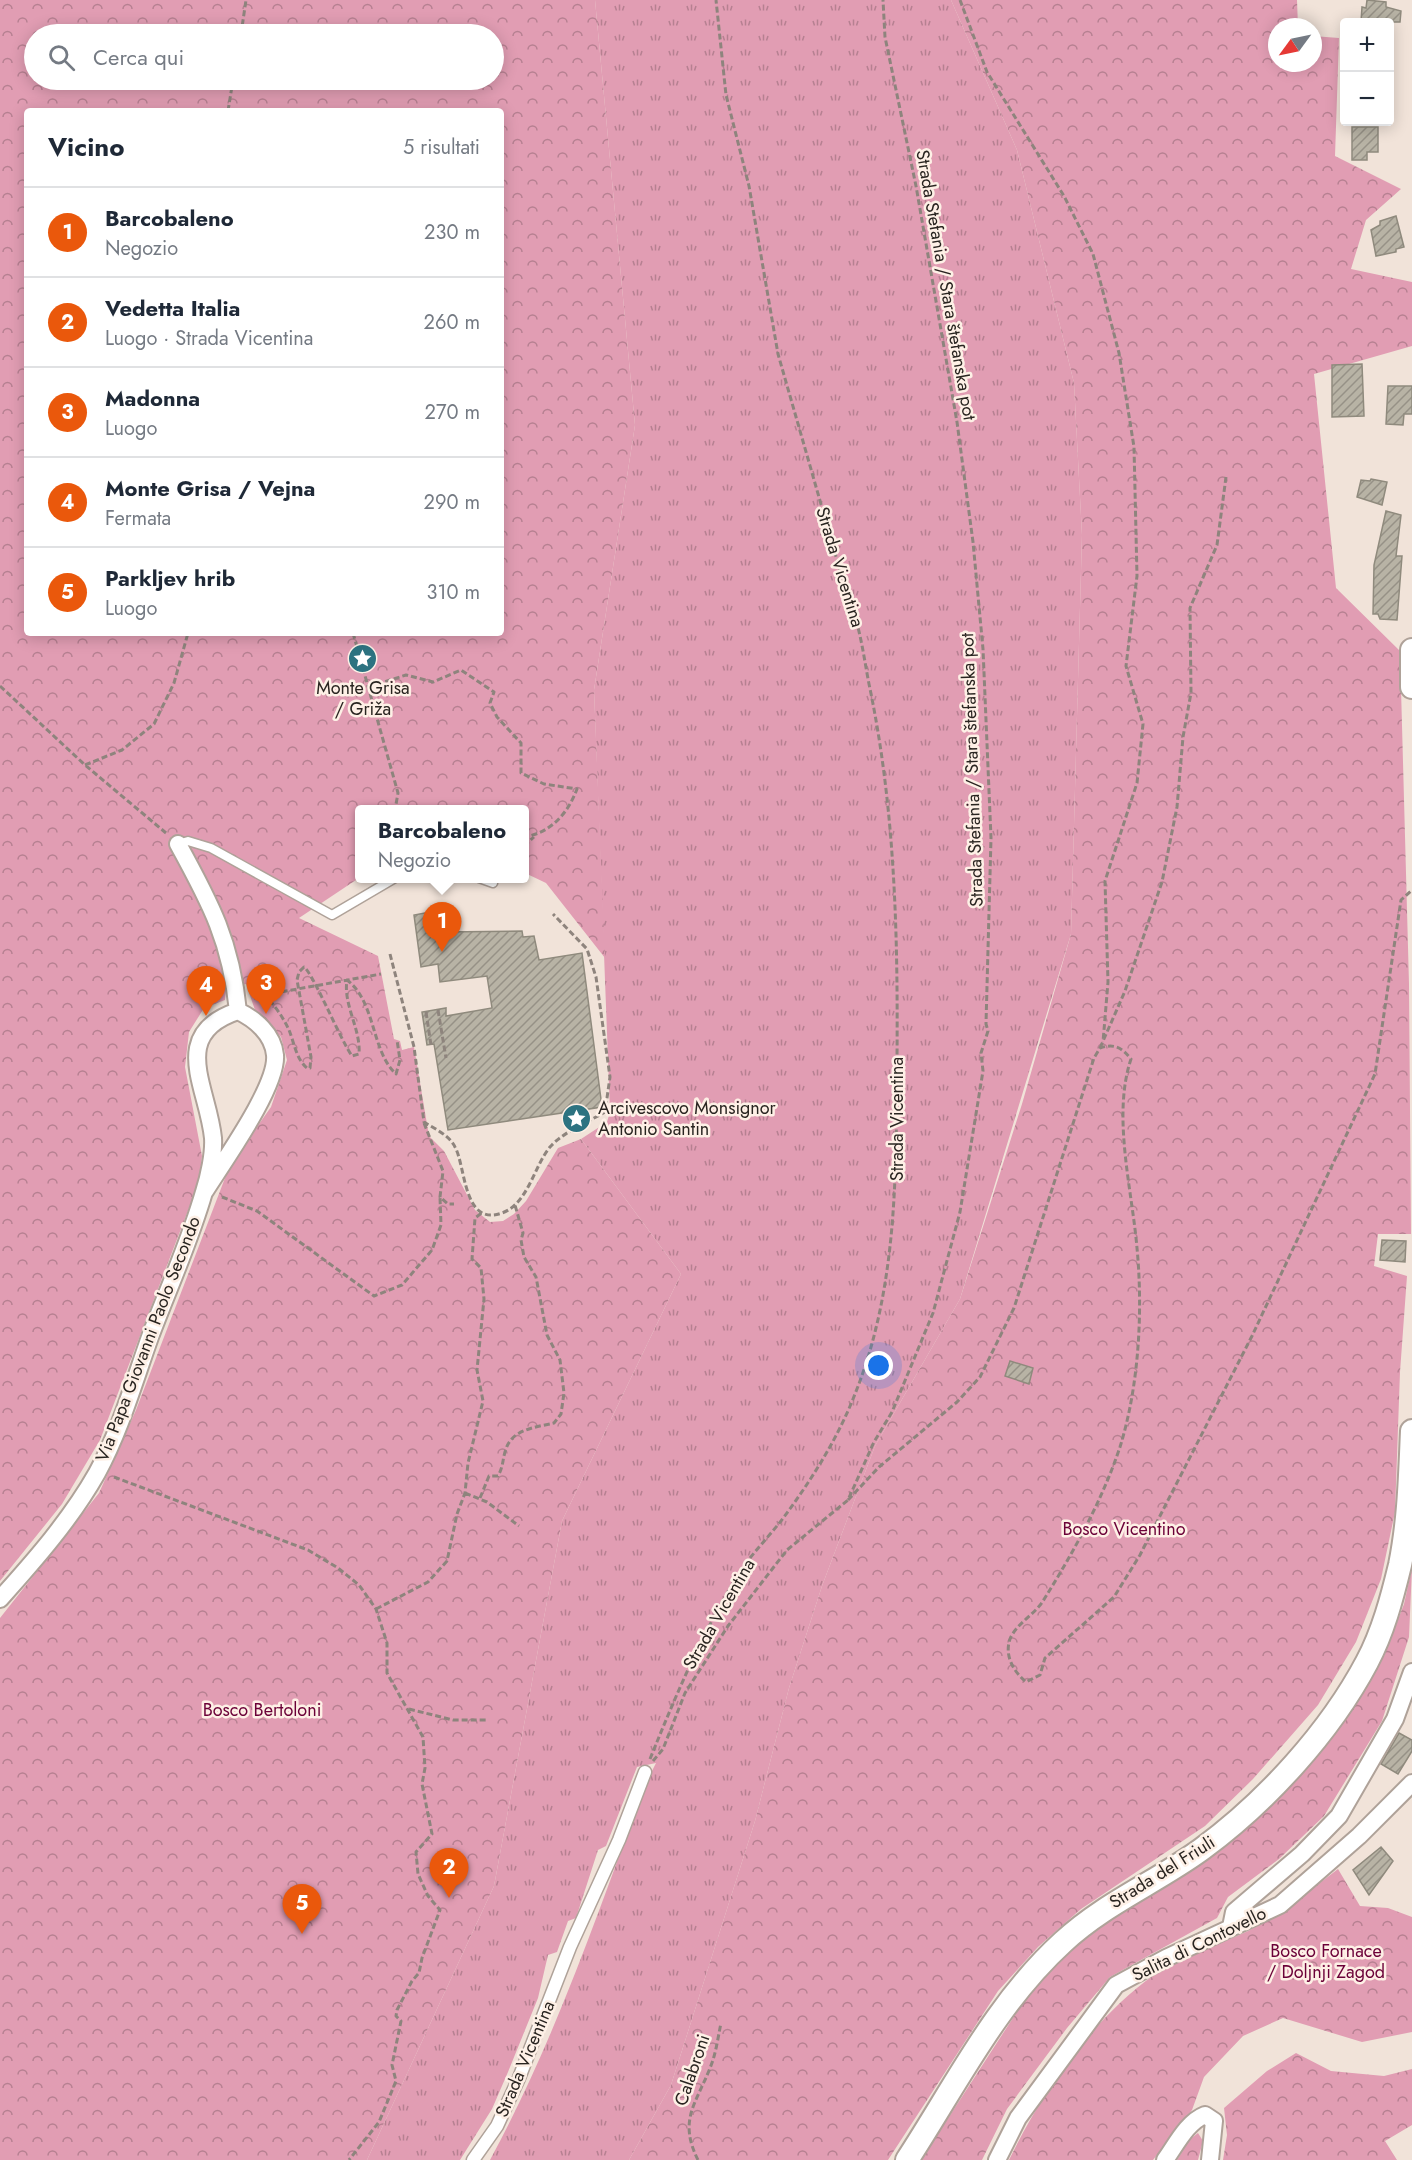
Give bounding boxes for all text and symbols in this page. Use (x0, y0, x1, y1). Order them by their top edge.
north arrow (1268, 18, 1322, 72)
map controls (1340, 18, 1394, 126)
button: + (1340, 18, 1394, 72)
search box (24, 24, 504, 90)
icon: search (45, 41, 78, 74)
text: Cerca qui (93, 41, 184, 73)
button: − (1340, 72, 1394, 126)
text: Vicino (48, 128, 125, 166)
text: 5 risultati (403, 133, 480, 162)
street label: Strada Stefania / Stara štefanska pot (909, 148, 983, 423)
text: Barcobaleno (105, 202, 234, 234)
text: 1 (62, 218, 73, 247)
text: 230 m (424, 218, 480, 247)
text: Negozio (105, 234, 178, 263)
text: Vedetta Italia (105, 292, 240, 324)
text: 2 (61, 308, 74, 337)
text: 260 m (424, 308, 480, 337)
text: Luogo · Strada Vicentina (105, 324, 313, 353)
text: Madonna (105, 382, 200, 414)
text: 3 (61, 398, 74, 427)
text: 270 m (425, 398, 480, 427)
text: Luogo (105, 414, 157, 443)
text: Monte Grisa / Vejna (105, 472, 315, 504)
text: 4 (61, 488, 74, 517)
text: 290 m (424, 488, 480, 517)
text: Fermata (105, 504, 171, 533)
street label: Strada Vicentina (809, 504, 871, 630)
text: Parkljev hrib (105, 562, 235, 594)
text: 5 (61, 578, 74, 607)
text: 310 m (426, 578, 480, 607)
text: Luogo (105, 594, 157, 623)
street label: Strada Stefania / Stara štefanska pot (954, 632, 990, 908)
place icon: Monte Grisa / Griža (347, 643, 379, 675)
place label: Monte Grisa / Griža (316, 675, 410, 722)
popup (355, 805, 529, 883)
text: Barcobaleno (378, 814, 506, 846)
text: Negozio (378, 846, 451, 875)
pin: 1 (422, 902, 462, 952)
pin: 3 (246, 964, 286, 1014)
pin: 4 (186, 966, 226, 1016)
street label: Strada Vicentina (884, 1057, 910, 1181)
place label: Arcivescovo Monsignor Antonio Santin (598, 1095, 777, 1142)
place icon: Arcivescovo Monsignor Antonio Santin (561, 1102, 593, 1134)
street label: Via Papa Giovanni Paolo Secondo (89, 1212, 207, 1465)
your location (864, 1351, 893, 1380)
park label: Bosco Vicentino (1062, 1516, 1186, 1542)
street label: Strada Vicentina (677, 1554, 761, 1674)
park label: Bosco Bertoloni (203, 1697, 321, 1723)
street label: Strada del Friuli (1104, 1829, 1220, 1915)
pin: 2 (430, 1848, 468, 1898)
pin: 5 (282, 1884, 322, 1934)
street label: Salita di Contovello (1127, 1900, 1271, 1988)
park label: Bosco Fornace / Doljnji Zagod (1267, 1938, 1385, 1985)
street label: Strada Vicentina (489, 1997, 561, 2121)
street label: Calabroni (668, 2031, 716, 2109)

